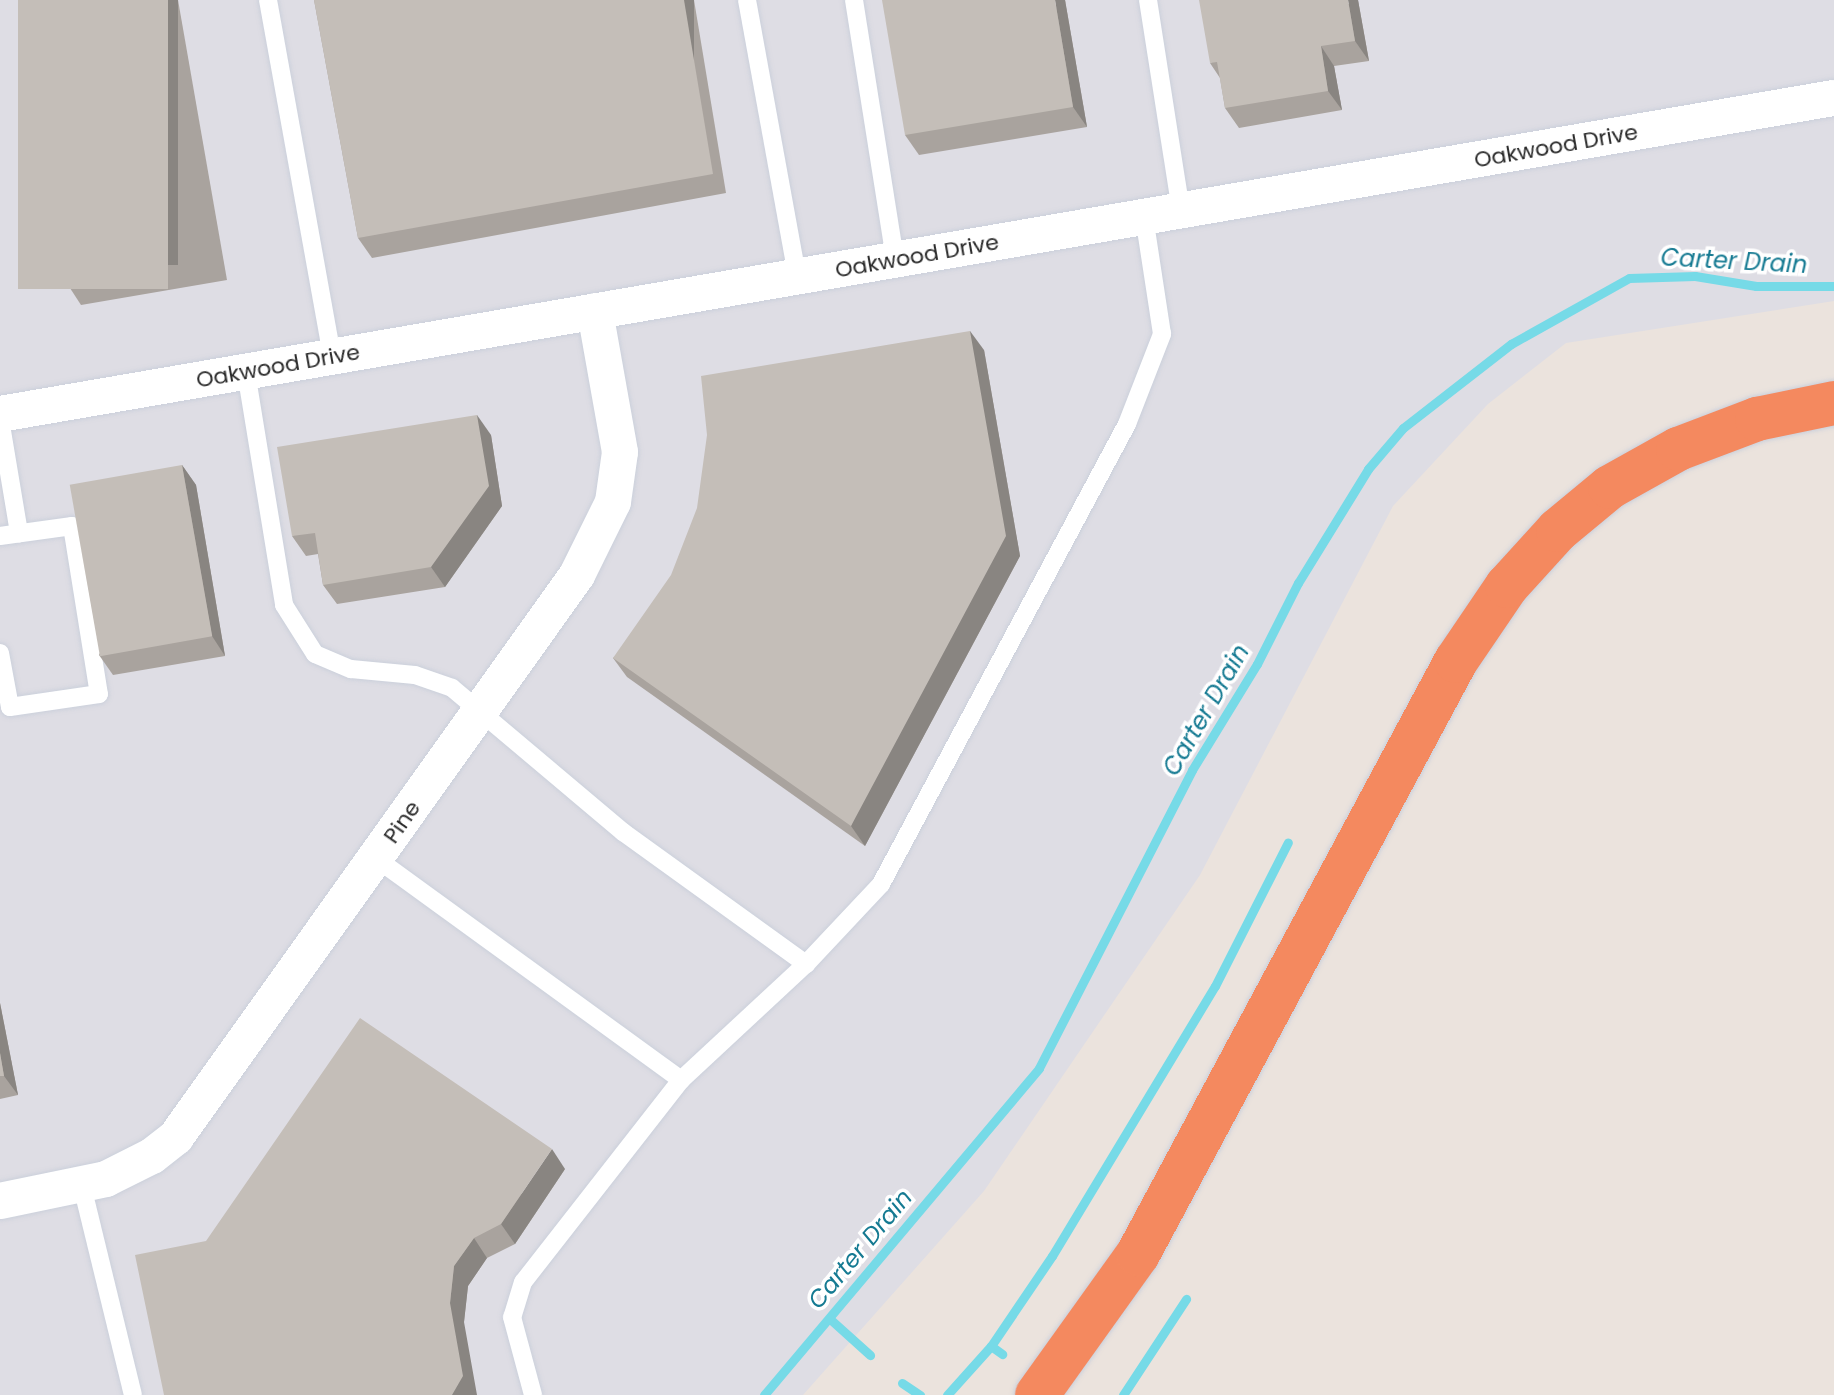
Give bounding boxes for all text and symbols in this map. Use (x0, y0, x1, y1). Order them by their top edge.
street label: Oakwood Drive (1472, 119, 1640, 173)
street label: Oakwood Drive (833, 229, 1001, 283)
water label: Carter Drain (1660, 243, 1808, 279)
street label: Oakwood Drive (194, 339, 362, 393)
water label: Carter Drain (1157, 639, 1255, 781)
street label: Pine (378, 796, 426, 848)
water label: Carter Drain (802, 1184, 918, 1314)

